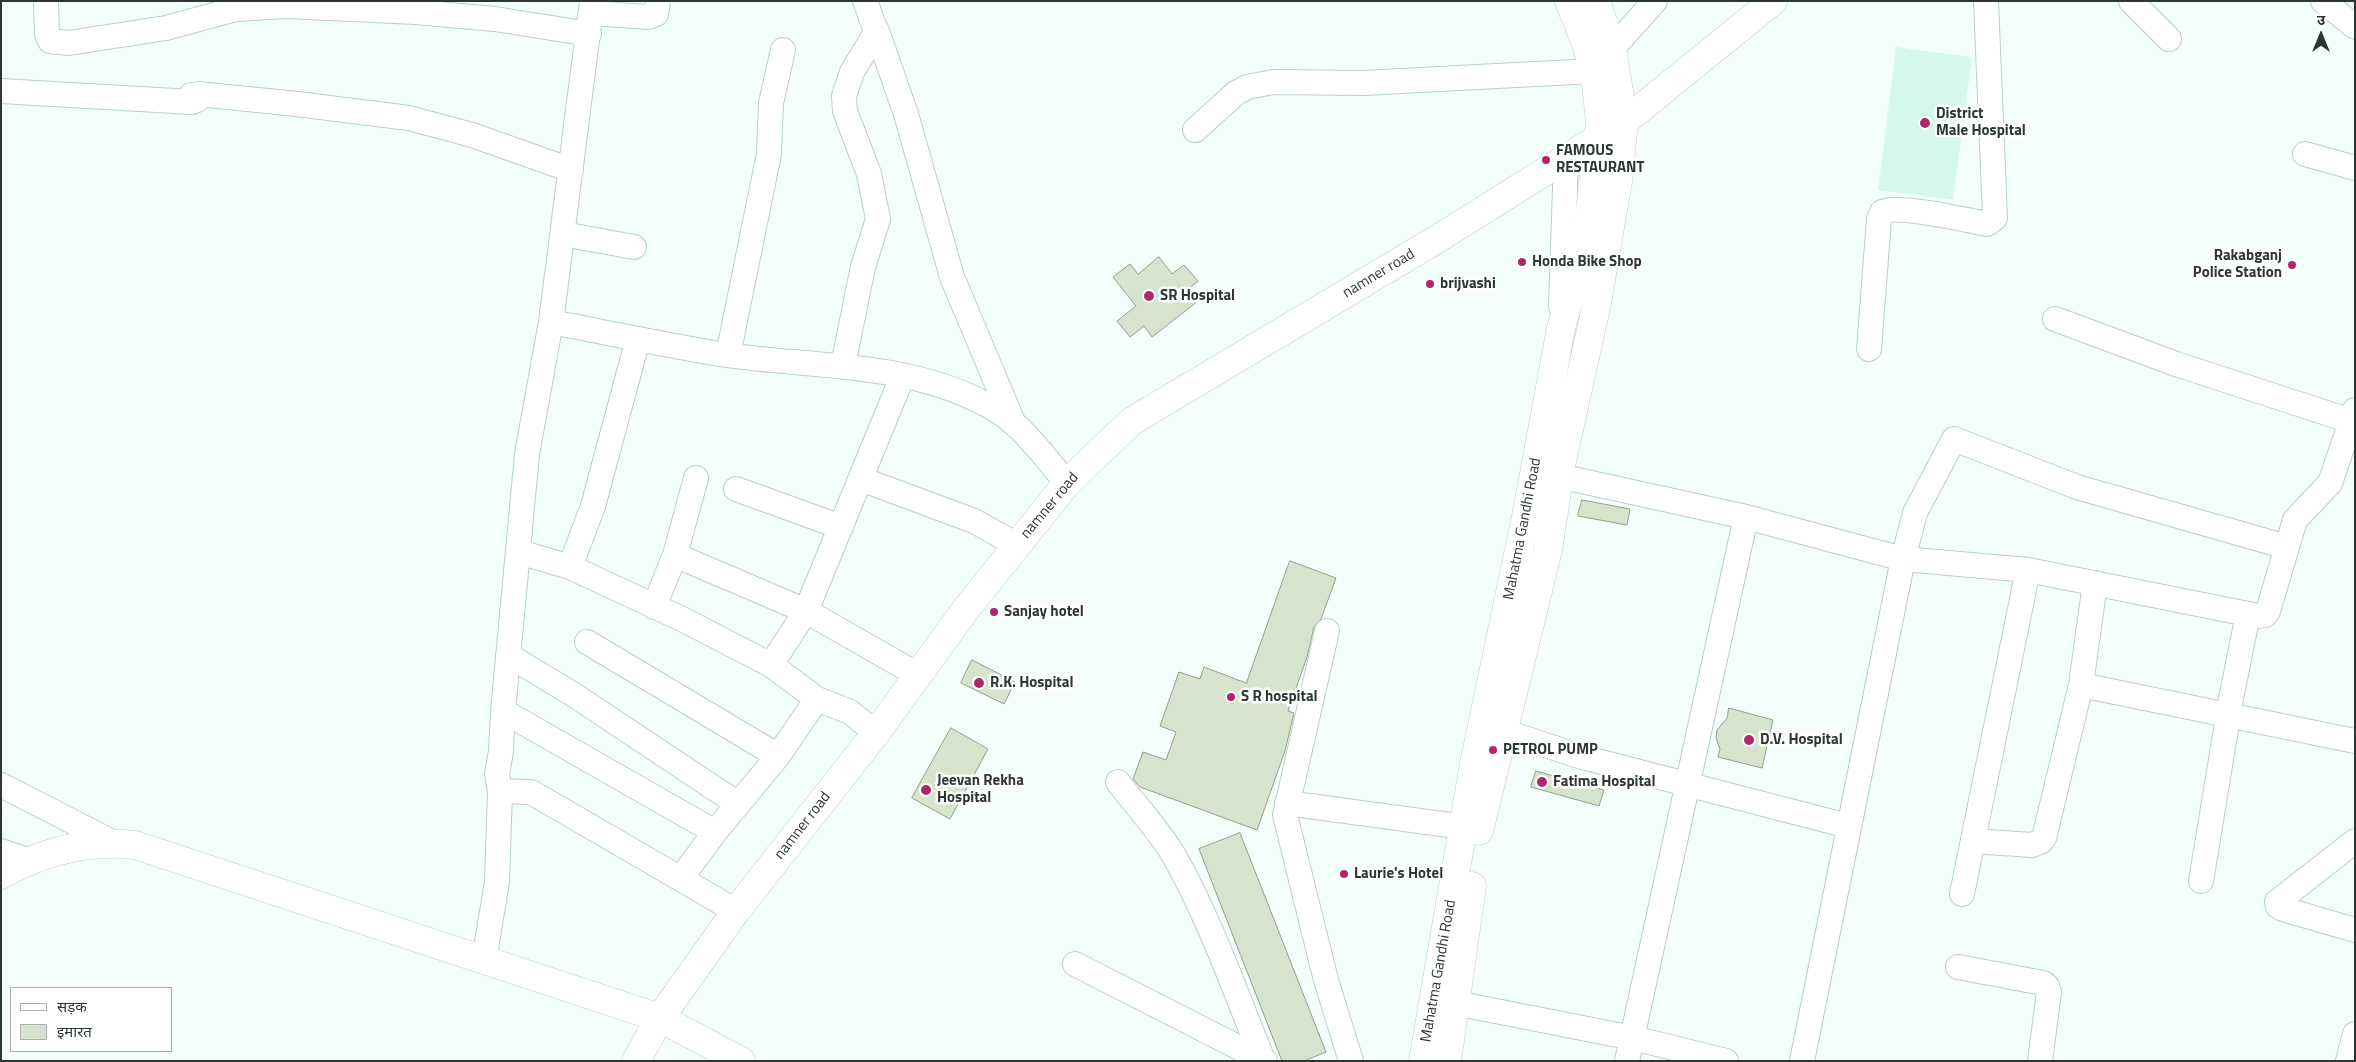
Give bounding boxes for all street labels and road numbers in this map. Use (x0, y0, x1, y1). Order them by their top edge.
street label: namner road (1340, 246, 1418, 302)
street label: Mahatma Gandhi Road (1500, 457, 1546, 601)
street label: namner road (1017, 469, 1083, 543)
street label: namner road (771, 789, 835, 863)
street label: Mahatma Gandhi Road (1418, 898, 1460, 1044)

